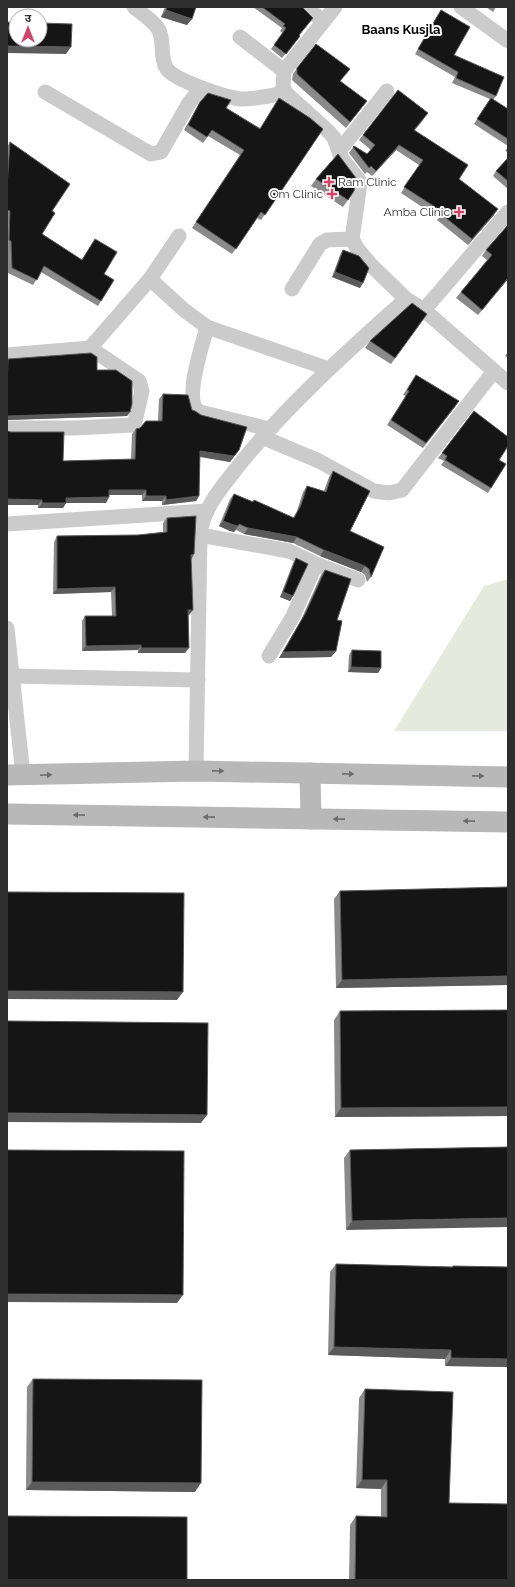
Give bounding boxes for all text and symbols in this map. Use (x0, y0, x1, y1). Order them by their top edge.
north arrow (8, 8, 48, 48)
text: उ (25, 12, 32, 25)
district label: Baans Kusjla (361, 22, 441, 37)
place label: Ram Clinic (338, 175, 397, 189)
marker: Ram Clinic (323, 176, 335, 188)
place label: Om Clinic (270, 187, 323, 201)
marker: Om Clinic (326, 188, 338, 200)
place label: Amba Clinic (384, 205, 450, 219)
marker: Amba Clinic (453, 206, 465, 218)
one-way arrow (212, 768, 225, 774)
one-way arrow (342, 771, 355, 777)
one-way arrow (40, 772, 53, 778)
one-way arrow (472, 773, 485, 779)
one-way arrow (72, 812, 85, 818)
one-way arrow (202, 814, 215, 820)
one-way arrow (332, 816, 345, 822)
one-way arrow (462, 818, 475, 824)

